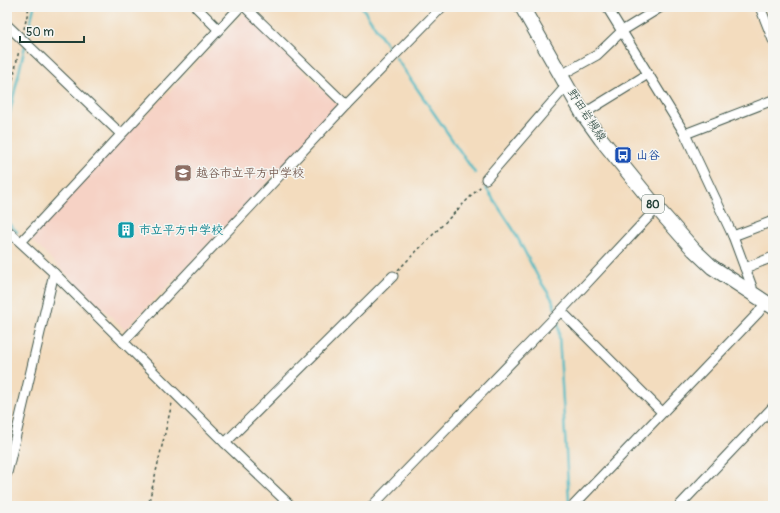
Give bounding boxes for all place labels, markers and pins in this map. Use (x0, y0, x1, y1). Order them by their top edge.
bus stop icon: 山谷 (613, 145, 633, 165)
place label: 山谷 (636, 148, 660, 163)
school or university icon: 越谷市立平方中学校 (173, 163, 193, 183)
place label: 越谷市立平方中学校 (196, 166, 304, 181)
building icon: 市立平方中学校 (116, 220, 136, 240)
place label: 市立平方中学校 (139, 223, 223, 238)

